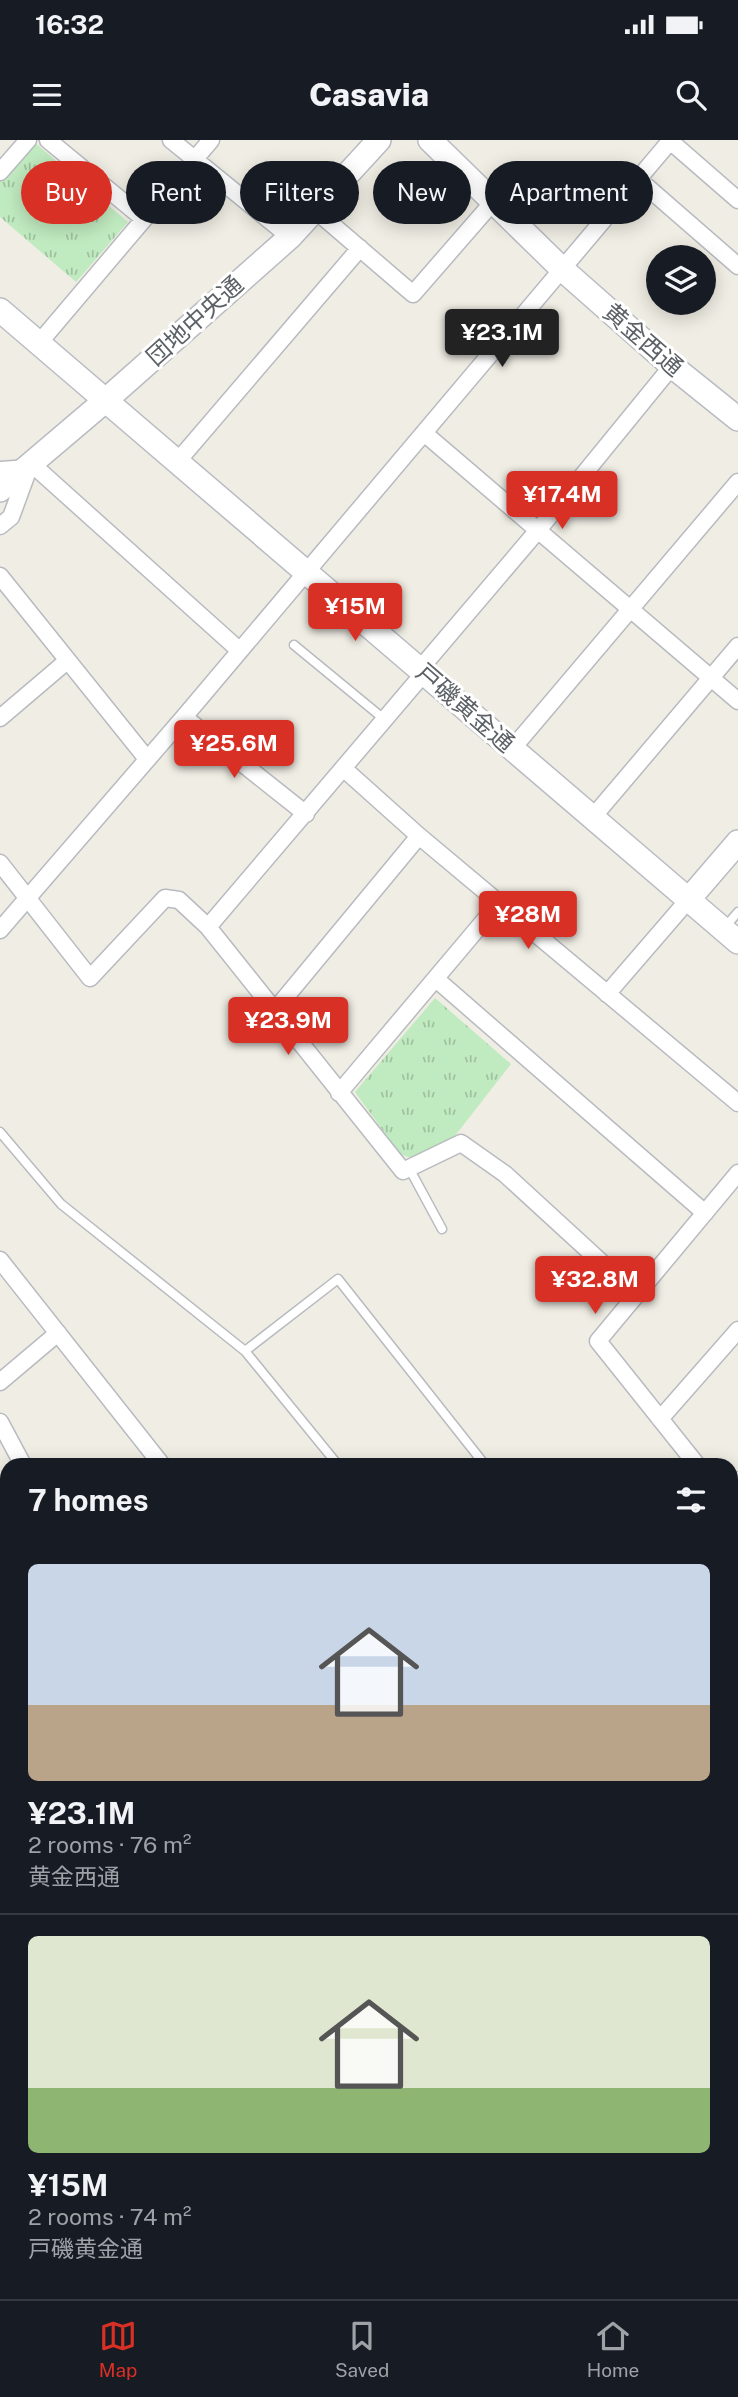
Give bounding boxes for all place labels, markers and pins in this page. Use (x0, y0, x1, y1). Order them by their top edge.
pin: ¥23.1M (445, 310, 559, 369)
pin: ¥17.4M (505, 472, 619, 531)
pin: ¥15M (314, 584, 396, 643)
pin: ¥25.6M (177, 720, 291, 780)
pin: ¥28M (487, 892, 569, 951)
pin: ¥23.9M (231, 998, 345, 1057)
pin: ¥32.8M (538, 1256, 652, 1316)

